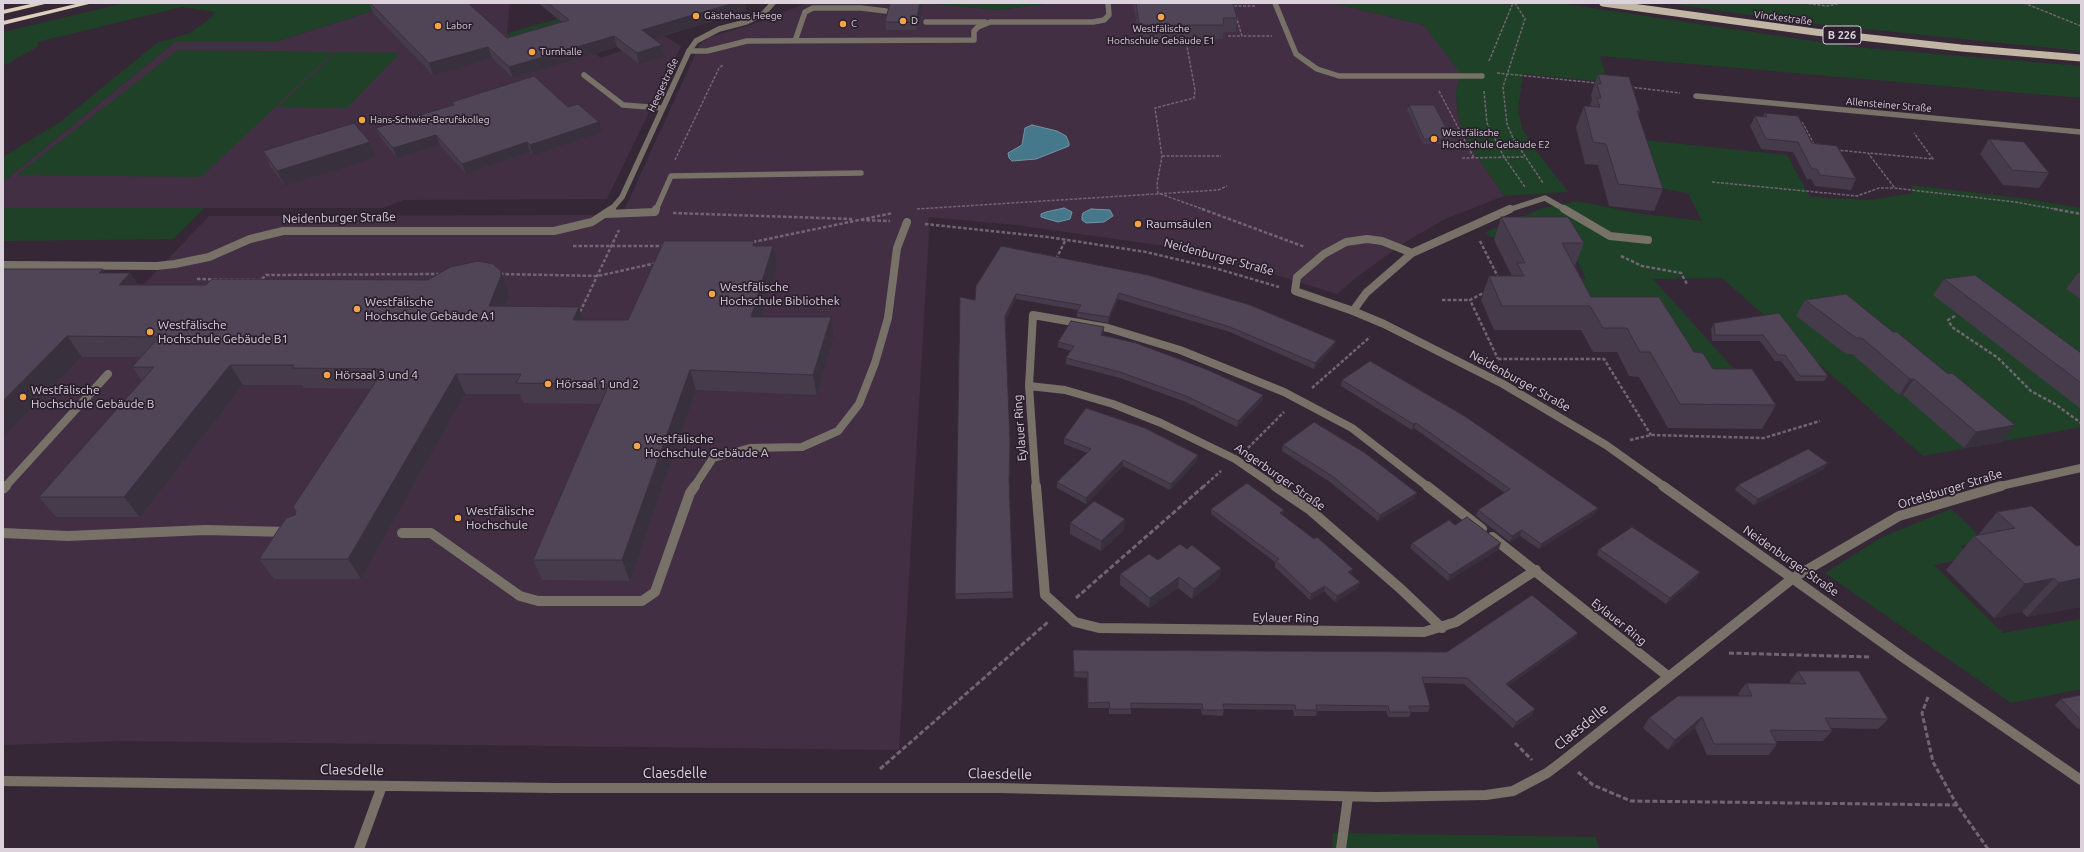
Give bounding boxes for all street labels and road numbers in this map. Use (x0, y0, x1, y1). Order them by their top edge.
street label: Vinckestraße (1753, 8, 1813, 28)
road number: B 226 (1823, 26, 1861, 44)
street label: Heegestraße (645, 56, 681, 114)
street label: Allensteiner Straße (1846, 95, 1932, 115)
street label: Neidenburger Straße (282, 210, 396, 226)
street label: Neidenburger Straße (1162, 235, 1276, 279)
street label: Neidenburger Straße (1467, 347, 1573, 415)
street label: Eylauer Ring (1010, 394, 1030, 462)
street label: Angerburger Straße (1232, 440, 1328, 514)
street label: Ortelsburger Straße (1896, 466, 2004, 512)
street label: Neidenburger Straße (1740, 523, 1842, 599)
street label: Eylauer Ring (1589, 595, 1649, 649)
street label: Eylauer Ring (1253, 610, 1319, 626)
street label: Claesdelle (1551, 700, 1611, 754)
street label: Claesdelle (320, 761, 384, 779)
street label: Claesdelle (643, 765, 707, 781)
street label: Claesdelle (968, 765, 1032, 783)

